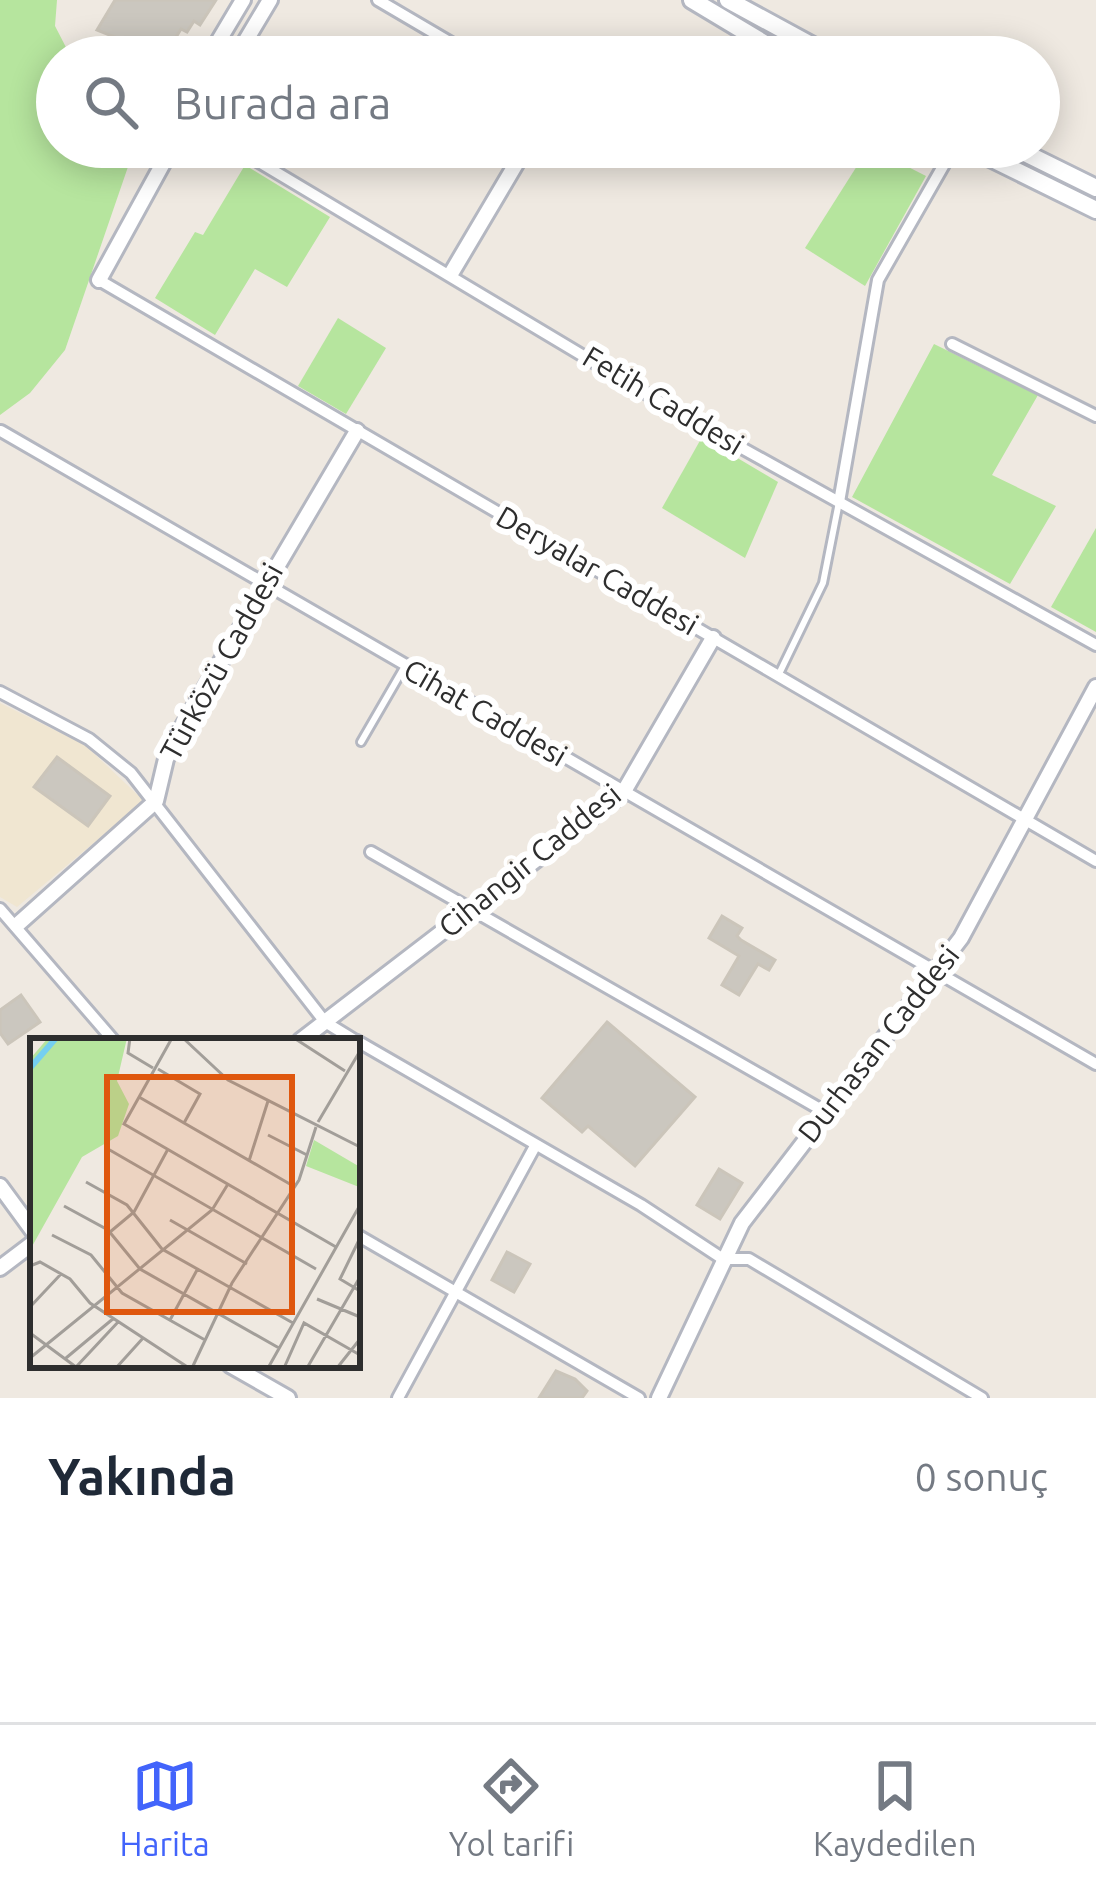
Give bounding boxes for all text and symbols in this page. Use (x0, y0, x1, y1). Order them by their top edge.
search box (36, 36, 1060, 168)
icon: search (78, 69, 144, 135)
text: Burada ara (174, 77, 391, 128)
street label: Fetih Caddesi (577, 339, 750, 461)
street label: Deryalar Caddesi (491, 499, 704, 642)
street label: Türközü Caddesi (153, 557, 289, 766)
street label: Cihat Caddesi (398, 652, 573, 773)
street label: Cihangir Caddesi (432, 777, 627, 944)
street label: Durhasan Caddesi (791, 938, 966, 1149)
inset map (30, 1038, 360, 1368)
text: Yakında (48, 1447, 236, 1505)
text: 0 sonuç (915, 1455, 1048, 1498)
tab: Harita (119, 1753, 210, 1862)
tab: Yol tarifi (449, 1753, 574, 1862)
tab: Kaydedilen (813, 1753, 977, 1862)

